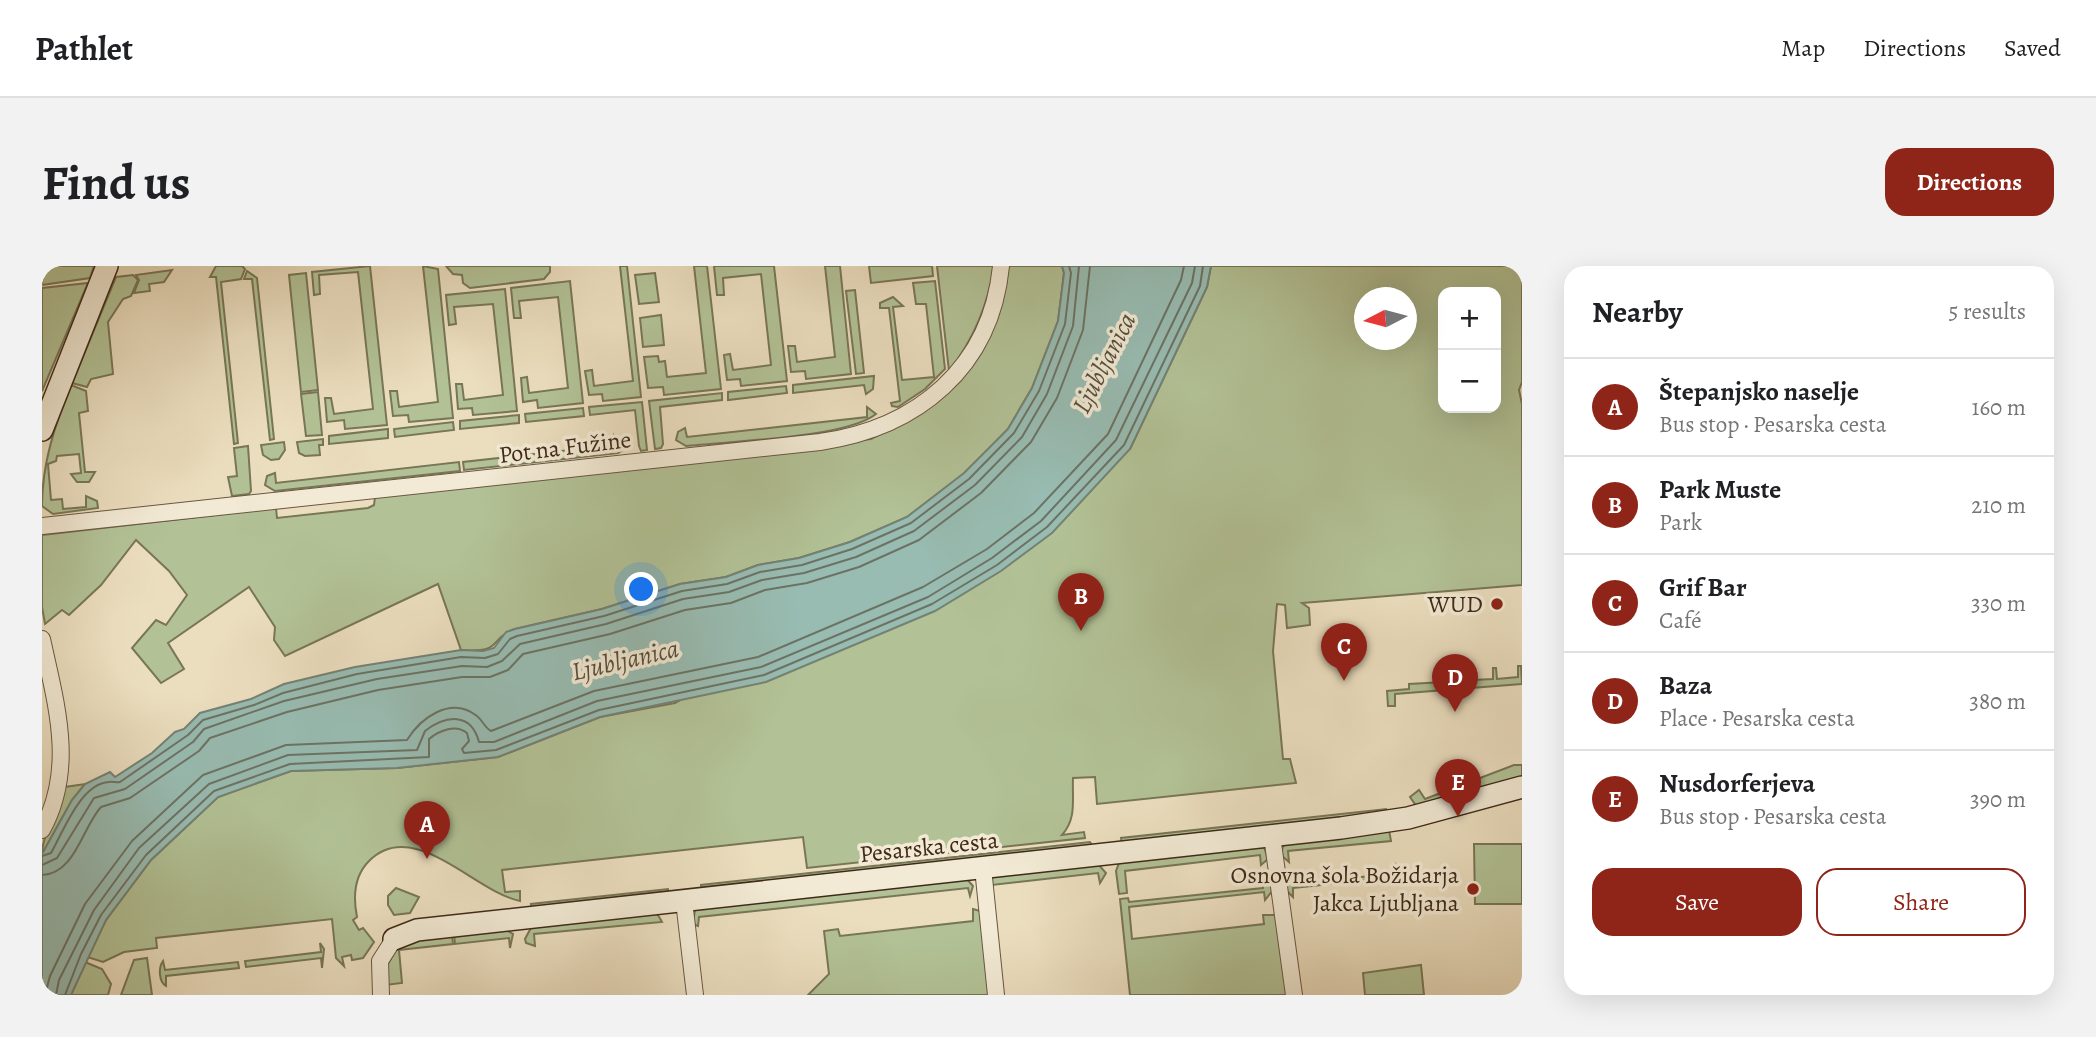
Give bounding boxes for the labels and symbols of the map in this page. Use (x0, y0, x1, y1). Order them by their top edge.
north arrow (1354, 287, 1417, 350)
water label: Ljubljanica (1064, 307, 1144, 419)
street label: Pot na Fužine (497, 423, 633, 471)
your location (624, 572, 658, 606)
pin: B (1058, 573, 1104, 631)
place label: WUD (1426, 588, 1483, 620)
marker: WUD (1489, 596, 1505, 612)
pin: C (1321, 623, 1367, 681)
water label: Ljubljanica (568, 631, 682, 689)
pin: D (1432, 654, 1478, 712)
pin: E (1435, 759, 1481, 817)
pin: A (404, 801, 450, 859)
street label: Pesarska cesta (858, 824, 1001, 870)
place label: Osnovna šola Božidarja Jakca Ljubljana (1231, 859, 1460, 919)
marker: Osnovna šola Božidarja Jakca Ljubljana (1465, 881, 1481, 897)

